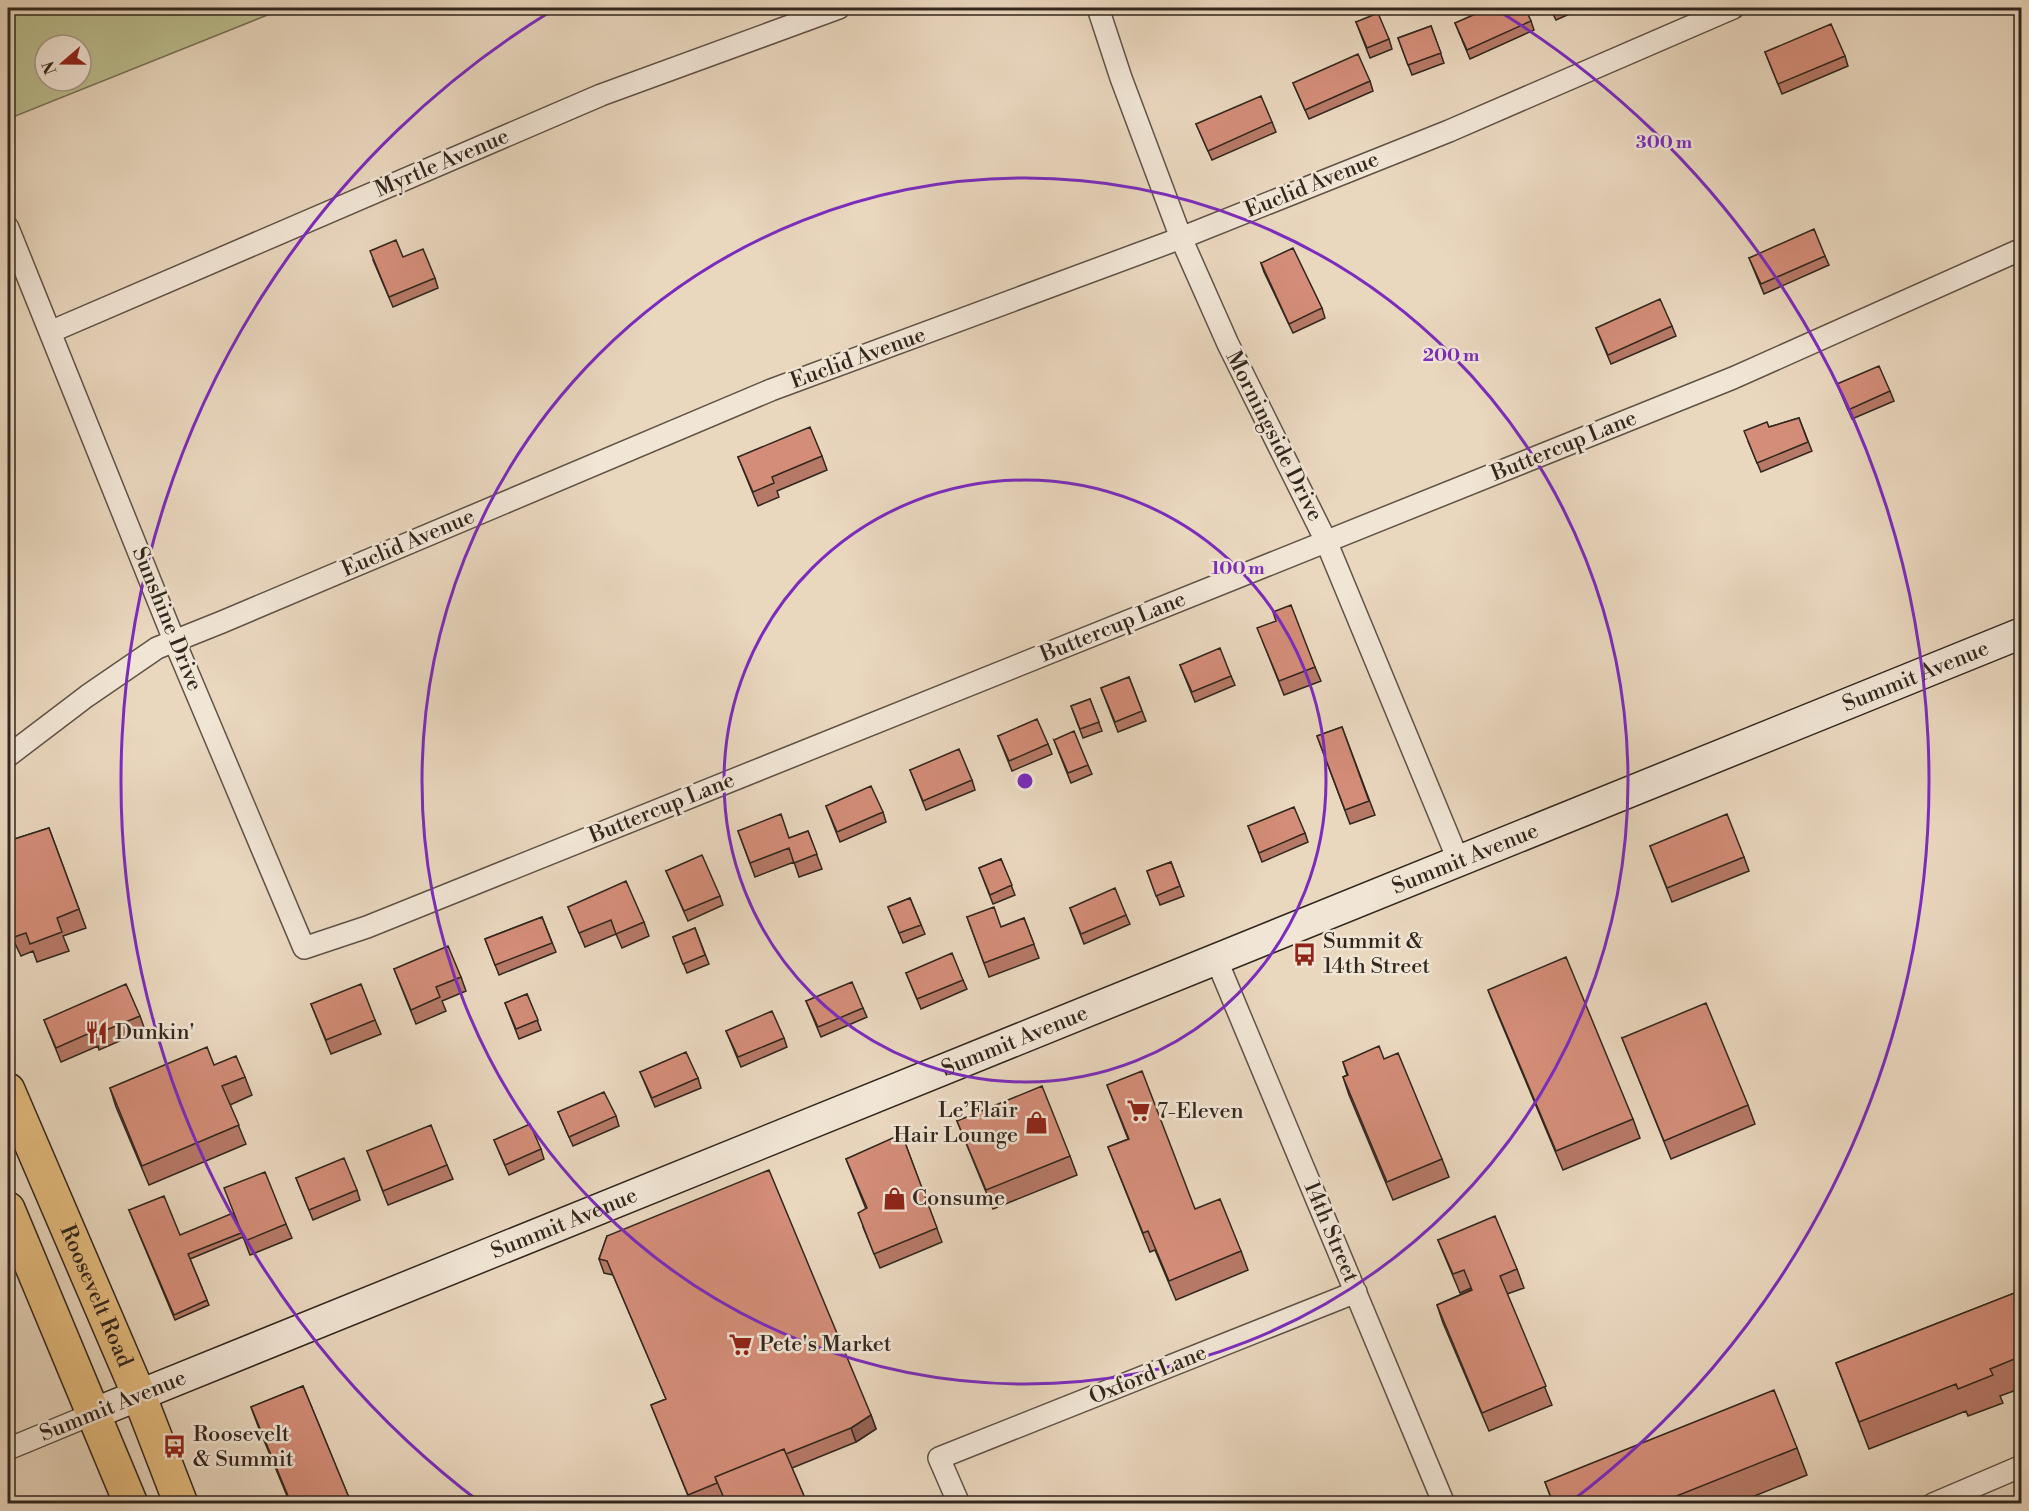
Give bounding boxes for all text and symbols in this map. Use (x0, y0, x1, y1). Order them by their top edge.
north arrow (33, 33, 93, 93)
text: N (38, 58, 61, 77)
street label: Myrtle Avenue (371, 123, 513, 203)
text: 300 m (1636, 131, 1693, 154)
street label: Euclid Avenue (1241, 146, 1383, 224)
street label: Euclid Avenue (787, 321, 929, 395)
text: 200 m (1423, 344, 1480, 367)
street label: Morningside Drive (1219, 346, 1329, 526)
street label: Buttercup Lane (1486, 405, 1641, 488)
street label: Euclid Avenue (337, 503, 479, 583)
street label: Sunshine Drive (126, 543, 208, 695)
text: 100 m (1211, 557, 1265, 580)
street label: Buttercup Lane (1035, 586, 1190, 669)
street label: Summit Avenue (1838, 634, 1993, 718)
street label: Buttercup Lane (584, 767, 739, 850)
centre of rings (1015, 771, 1035, 791)
street label: Summit Avenue (1388, 817, 1542, 900)
place label: Summit & 14th Street (1323, 928, 1430, 980)
bus stop icon: Summit & 14th Street (1292, 941, 1318, 967)
street label: Summit Avenue (937, 999, 1092, 1083)
restaurant icon: Dunkin' (84, 1019, 110, 1045)
place label: Dunkin' (115, 1019, 195, 1046)
place label: Le’Flair Hair Lounge (893, 1097, 1018, 1149)
supermarket icon: 7-Eleven (1126, 1098, 1152, 1124)
place label: 7-Eleven (1157, 1098, 1244, 1125)
shop icon: Le’Flair Hair Lounge (1023, 1110, 1049, 1136)
street label: 14th Street (1298, 1177, 1364, 1287)
street label: Summit Avenue (487, 1181, 641, 1265)
shop icon: Consume (881, 1185, 907, 1211)
place label: Consume (912, 1185, 1005, 1212)
street label: Roosevelt Road (54, 1221, 139, 1371)
supermarket icon: Pete's Market (728, 1331, 754, 1357)
place label: Pete's Market (759, 1331, 892, 1358)
street label: Oxford Lane (1085, 1339, 1211, 1411)
street label: Summit Avenue (36, 1364, 190, 1448)
place label: Roosevelt & Summit (193, 1421, 294, 1473)
bus stop icon: Roosevelt & Summit (162, 1434, 188, 1460)

